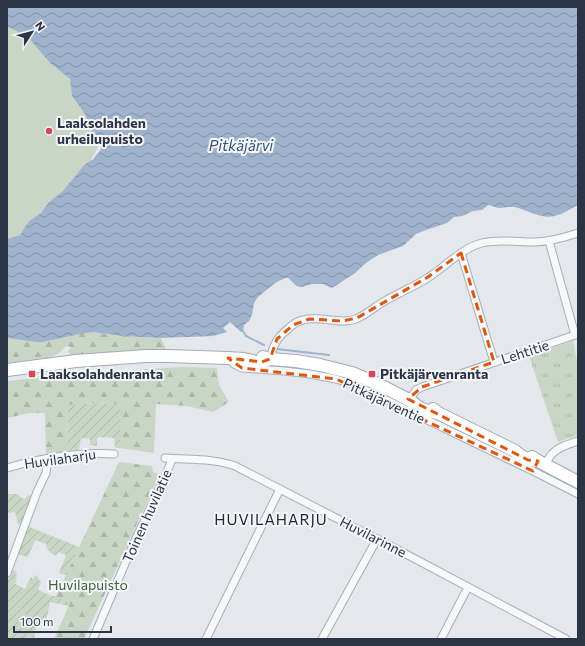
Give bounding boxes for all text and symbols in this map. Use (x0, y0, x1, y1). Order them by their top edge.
north arrow (12, 12, 52, 52)
text: N (33, 19, 48, 33)
place label: Laaksolahden urheilupuisto (57, 114, 146, 147)
marker: Laaksolahden urheilupuisto (44, 126, 54, 136)
water label: Pitkäjärvi (209, 136, 274, 154)
street label: Lehtitie (499, 336, 551, 367)
place label: Laaksolahdenranta (40, 365, 163, 382)
place label: Pitkäjärvenranta (380, 365, 488, 382)
marker: Laaksolahdenranta (27, 369, 37, 379)
marker: Pitkäjärvenranta (367, 369, 377, 379)
street label: Pitkäjärventie (341, 374, 428, 427)
street label: Huvilaharju (23, 445, 97, 472)
street label: Toinen huvilatie (118, 467, 175, 565)
district label: HUVILAHARJU (214, 510, 328, 528)
street label: Huvilarinne (337, 513, 409, 561)
park label: Huvilapuisto (48, 576, 128, 593)
scale bar (14, 608, 111, 634)
text: 100 m (20, 614, 54, 628)

